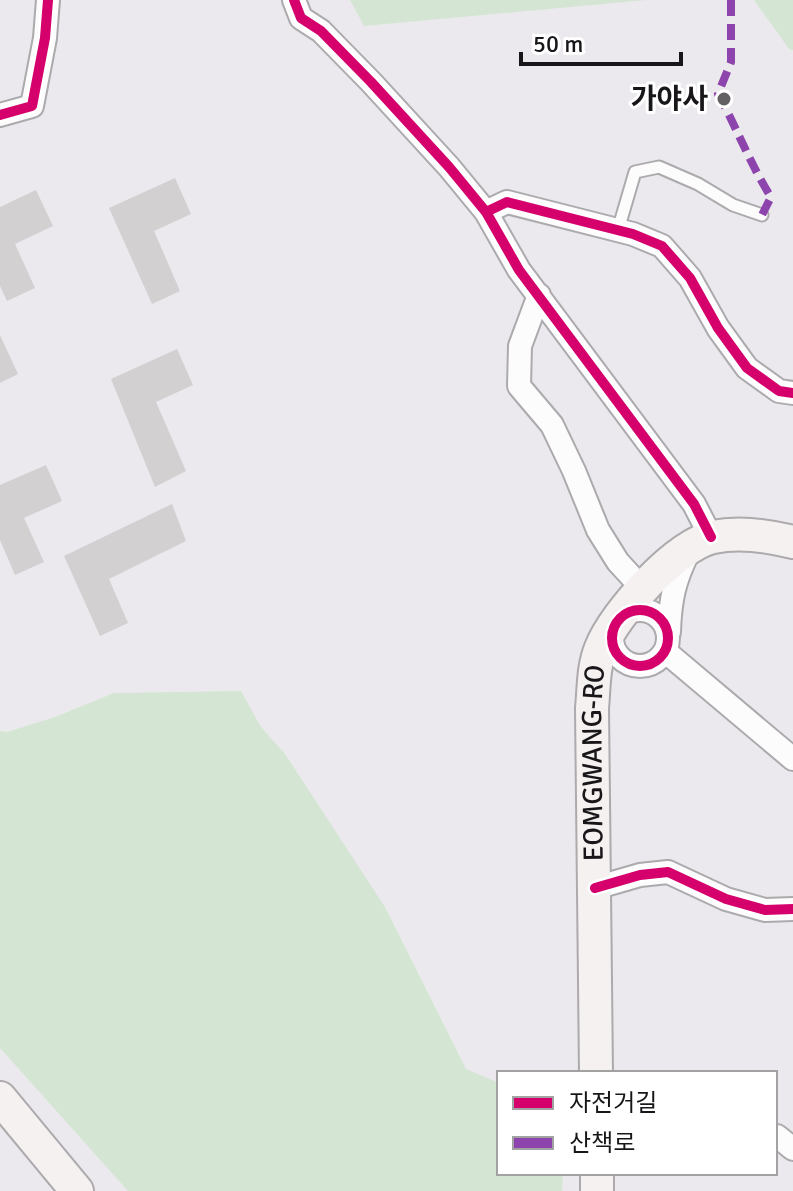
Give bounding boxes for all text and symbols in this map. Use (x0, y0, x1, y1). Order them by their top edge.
scale bar (521, 16, 681, 66)
text: 50 m (533, 29, 583, 59)
place label: 가야사 (631, 82, 708, 116)
marker: 가야사 (715, 90, 733, 108)
street label: EOMGWANG-RO (575, 663, 613, 862)
legend (497, 1071, 777, 1175)
text: 자전거길 (569, 1088, 657, 1118)
text: 산책로 (569, 1128, 635, 1158)

